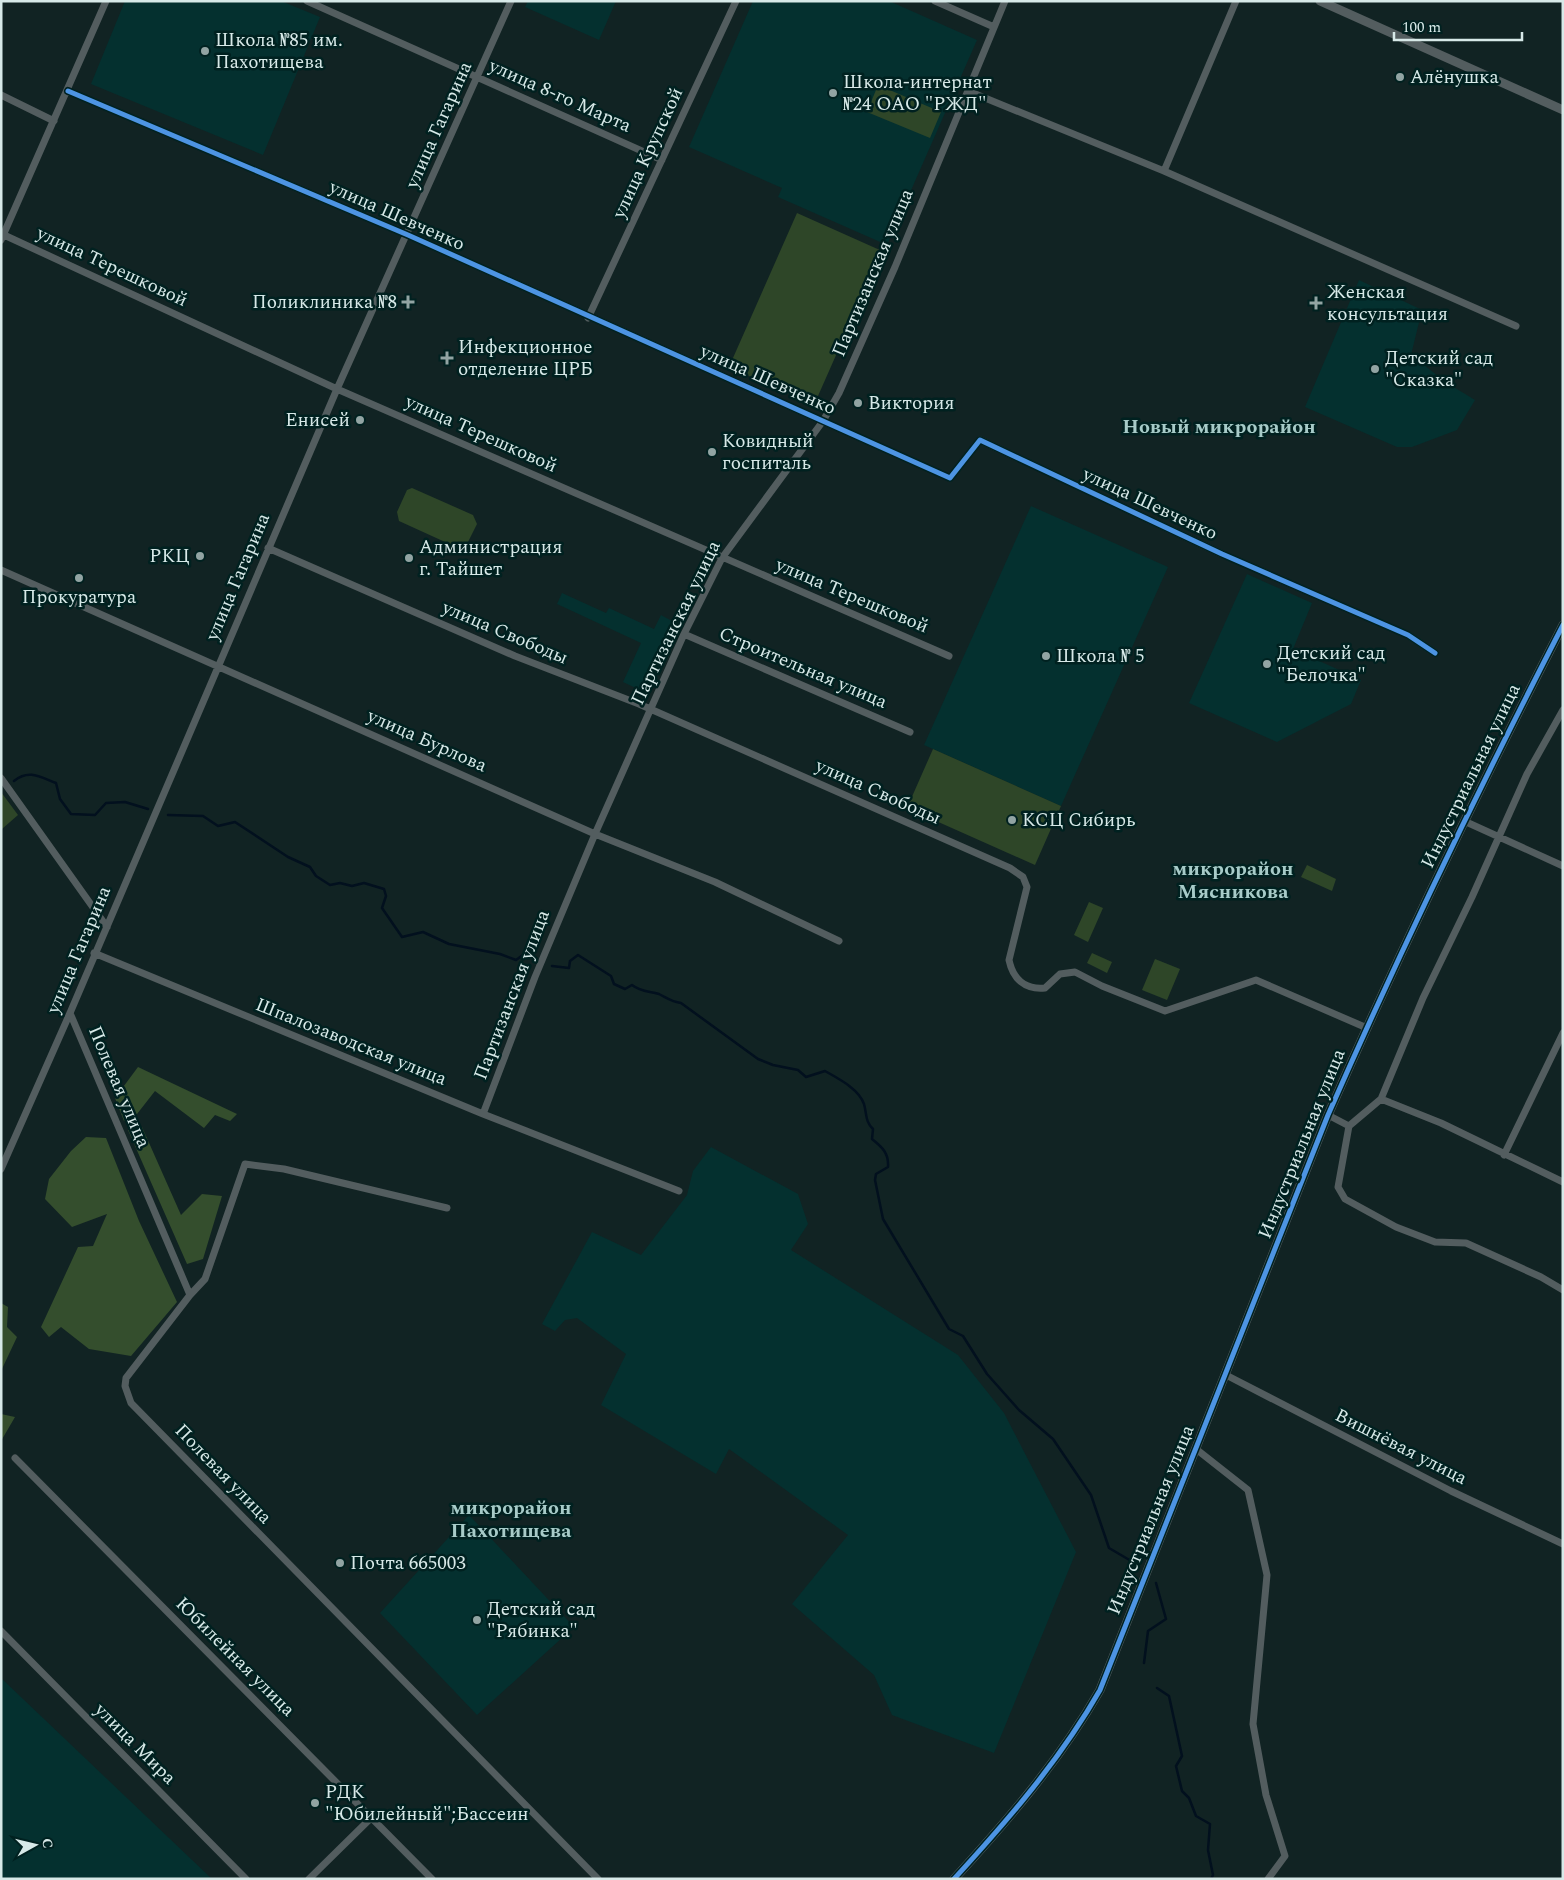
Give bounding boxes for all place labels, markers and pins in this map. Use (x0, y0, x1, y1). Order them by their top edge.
place label: Школа №85 им. Пахотищева (215, 26, 343, 77)
marker: Школа №85 им. Пахотищева (199, 45, 211, 57)
place label: Алёнушка (1410, 63, 1499, 92)
place label: Школа-интернат №24 ОАО "РЖД" (843, 68, 992, 119)
marker: Алёнушка (1394, 71, 1406, 83)
marker: Школа-интернат №24 ОАО "РЖД" (827, 87, 839, 99)
place label: Женская консультация (1327, 278, 1448, 329)
place label: Поликлиника №8 (252, 288, 397, 317)
marker: Поликлиника №8 (401, 295, 415, 309)
marker: Женская консультация (1309, 296, 1323, 310)
place label: Инфекционное отделение ЦРБ (458, 333, 593, 384)
place label: Детский сад "Сказка" (1385, 344, 1493, 395)
marker: Инфекционное отделение ЦРБ (440, 351, 454, 365)
marker: Детский сад "Сказка" (1369, 363, 1381, 375)
place label: Виктория (868, 389, 955, 418)
marker: Виктория (852, 397, 864, 409)
place label: Енисей (285, 406, 350, 435)
marker: Енисей (354, 414, 366, 426)
place label: Ковидный госпиталь (722, 427, 813, 478)
marker: Ковидный госпиталь (706, 446, 718, 458)
place label: Администрация г. Тайшет (419, 533, 562, 584)
place label: РКЦ (149, 542, 190, 571)
marker: РКЦ (194, 550, 206, 562)
marker: Администрация г. Тайшет (403, 552, 415, 564)
marker: Прокуратура (73, 572, 85, 584)
place label: Прокуратура (22, 583, 137, 612)
place label: Детский сад "Белочка" (1277, 639, 1385, 690)
place label: Школа № 5 (1056, 642, 1145, 671)
marker: Школа № 5 (1040, 650, 1052, 662)
marker: Детский сад "Белочка" (1261, 658, 1273, 670)
place label: КСЦ Сибирь (1022, 806, 1136, 835)
marker: КСЦ Сибирь (1006, 814, 1018, 826)
place label: Почта 665003 (350, 1549, 466, 1578)
marker: Почта 665003 (334, 1557, 346, 1569)
place label: Детский сад "Рябинка" (487, 1595, 595, 1646)
marker: Детский сад "Рябинка" (471, 1614, 483, 1626)
place label: РДК "Юбилейный";Бассеин (325, 1778, 529, 1829)
marker: РДК "Юбилейный";Бассеин (309, 1797, 321, 1809)

